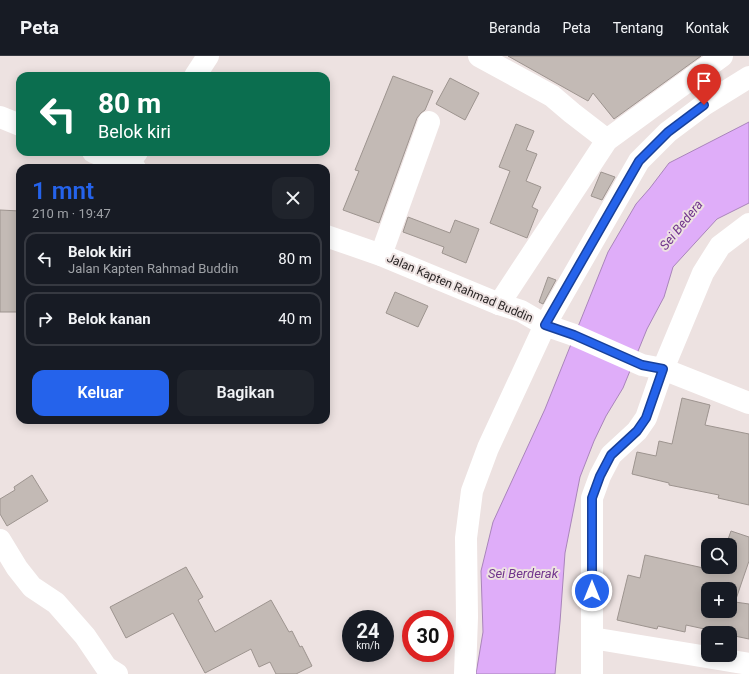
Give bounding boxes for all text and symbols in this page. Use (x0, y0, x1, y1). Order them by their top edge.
text: Peta (20, 16, 59, 39)
text: Beranda (489, 20, 540, 36)
text: Peta (562, 20, 591, 36)
text: Tentang (613, 20, 663, 36)
text: Kontak (685, 20, 729, 36)
pin (687, 64, 721, 105)
icon: arrive (693, 70, 715, 92)
text: 80 m (98, 87, 161, 120)
icon: left (32, 88, 84, 140)
text: Belok kiri (98, 121, 171, 142)
text: 1 mnt (32, 177, 94, 205)
button: close (272, 177, 314, 219)
water label: Sei Bedera (656, 197, 706, 253)
text: 210 m · 19:47 (32, 206, 111, 221)
text: Belok kiri (68, 243, 131, 261)
icon: left (34, 248, 56, 270)
text: 80 m (278, 250, 312, 268)
street label: Jalan Kapten Rahmad Buddin (385, 251, 535, 325)
text: Jalan Kapten Rahmad Buddin (68, 261, 239, 276)
icon: right (34, 308, 56, 330)
text: Belok kanan (68, 310, 151, 328)
text: 40 m (278, 310, 312, 328)
button: Keluar (32, 370, 169, 416)
button: Bagikan (177, 370, 314, 416)
map controls (701, 538, 737, 662)
button: search (701, 538, 737, 574)
water label: Sei Berderak (488, 566, 559, 581)
position arrow (571, 570, 613, 612)
button: + (701, 582, 737, 618)
speed limit sign: 30 (402, 610, 454, 662)
text: 24 (357, 619, 379, 643)
button: − (701, 626, 737, 662)
text: km/h (356, 640, 380, 651)

